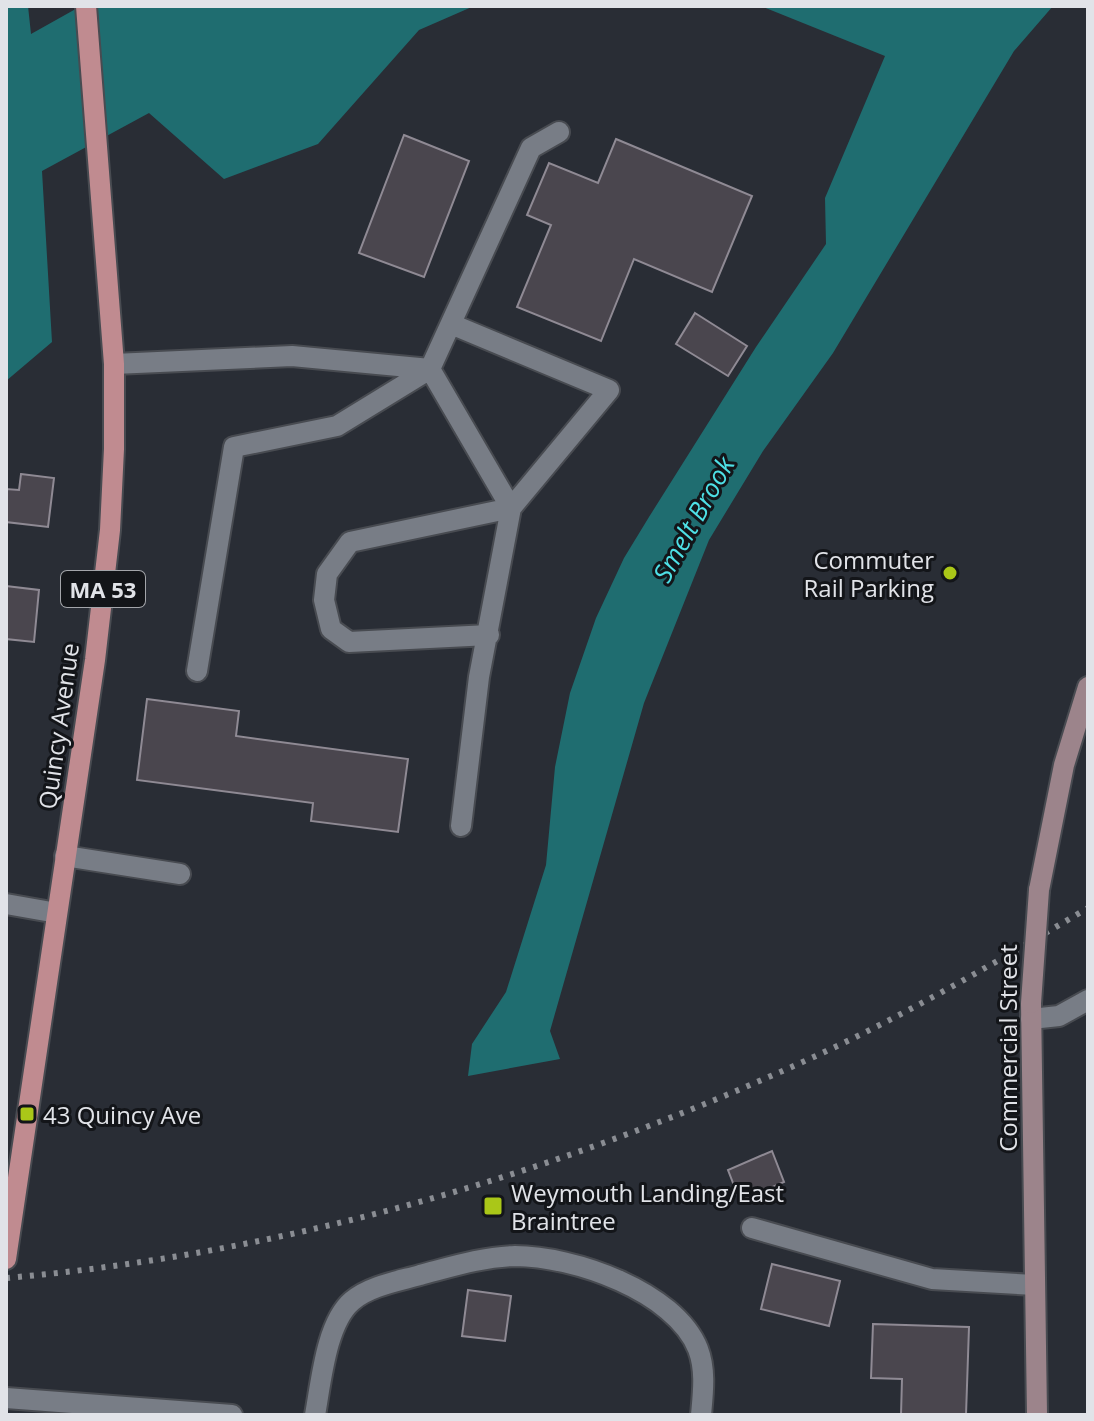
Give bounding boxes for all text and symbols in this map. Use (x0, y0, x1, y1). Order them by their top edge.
water label: Smelt Brook (644, 449, 743, 588)
place label: Commuter Rail Parking (804, 543, 934, 604)
marker: Commuter Rail Parking (941, 564, 959, 582)
road number: MA 53 (61, 571, 145, 607)
street label: Quincy Avenue (30, 641, 86, 811)
street label: Commercial Street (991, 944, 1024, 1152)
place label: 43 Quincy Ave (43, 1098, 201, 1131)
marker: 43 Quincy Ave (18, 1105, 36, 1123)
place label: Weymouth Landing/East Braintree (511, 1176, 784, 1237)
marker: Weymouth Landing/East Braintree (482, 1195, 504, 1217)

